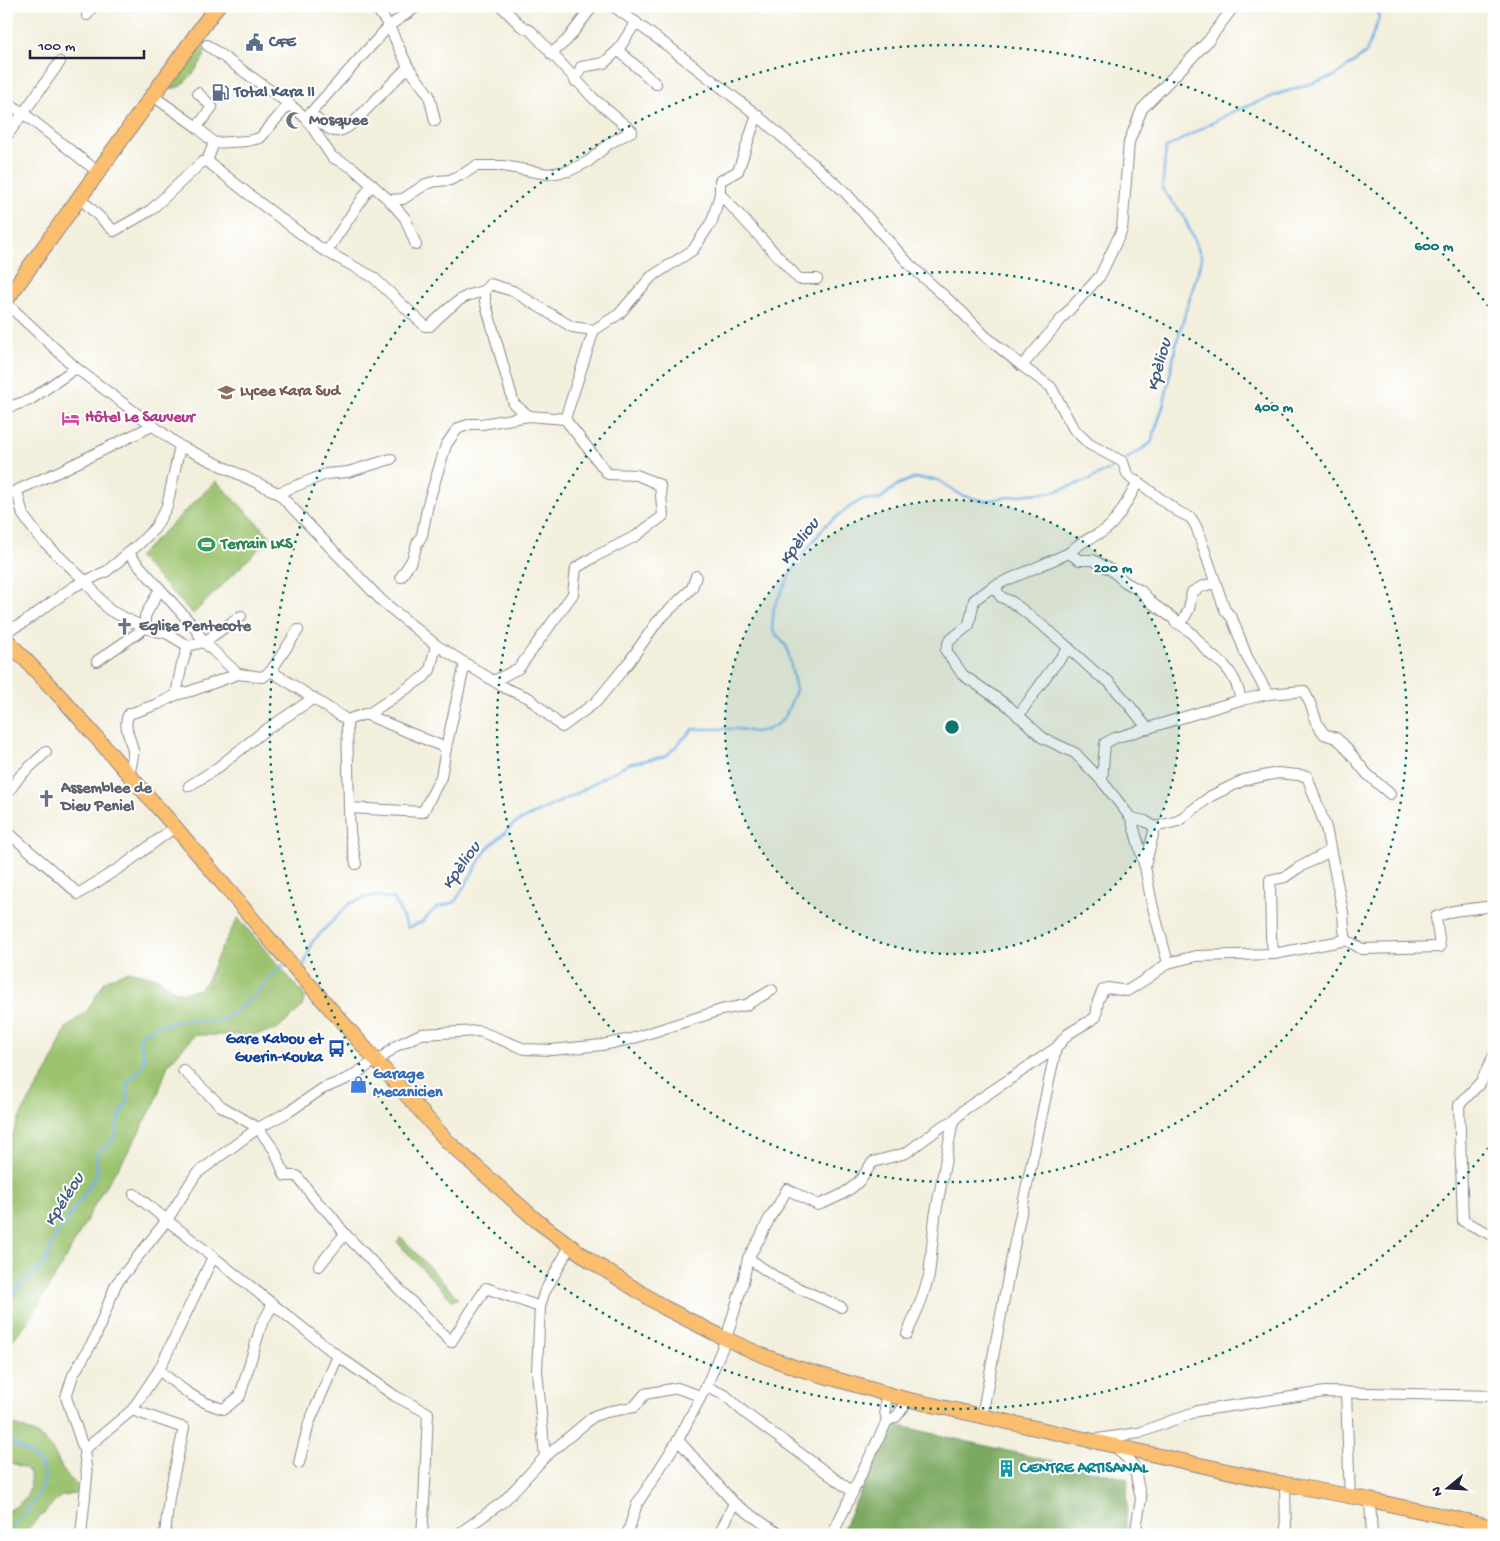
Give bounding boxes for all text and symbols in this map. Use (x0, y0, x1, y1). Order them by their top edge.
scale bar (30, 28, 144, 60)
public building icon: CFE (245, 33, 265, 53)
place label: CFE (268, 34, 297, 53)
text: 100 m (37, 38, 76, 56)
fuel station icon: Total Kara II (210, 83, 230, 103)
place label: Total Kara II (232, 84, 315, 103)
mosque icon: Mosquee (285, 111, 305, 131)
place label: Mosquee (309, 112, 369, 131)
text: 600 m (1415, 238, 1454, 256)
water label: Kpèliou (1143, 335, 1177, 394)
school or university icon: Lycee Kara Sud (216, 382, 236, 402)
place label: Lycee Kara Sud (240, 383, 341, 402)
text: 400 m (1254, 399, 1294, 417)
hotel icon: Hôtel Le Sauveur (61, 408, 81, 428)
place label: Hôtel Le Sauveur (85, 409, 197, 428)
water label: Kpèliou (775, 513, 825, 570)
sports icon: Terrain LKS (197, 535, 217, 555)
place label: Terrain LKS (219, 536, 293, 555)
text: 200 m (1094, 560, 1133, 578)
church icon: Eglise Pentecote (115, 617, 135, 637)
place label: Eglise Pentecote (139, 618, 252, 637)
centre of rings (943, 718, 961, 736)
place label: Assemblee de Dieu Peniel (59, 780, 152, 817)
church icon: Assemblee de Dieu Peniel (37, 788, 57, 808)
water label: Kpèliou (438, 837, 487, 894)
place label: Gare Kabou et Guerin-Kouka (226, 1031, 324, 1068)
bus stop icon: Gare Kabou et Guerin-Kouka (327, 1039, 347, 1059)
place label: Garage Mecanicien (373, 1066, 443, 1103)
shop icon: Garage Mecanicien (349, 1074, 369, 1094)
water label: Kpéléou (40, 1168, 90, 1231)
building icon: CENTRE ARTISANAL (996, 1459, 1016, 1479)
place label: CENTRE ARTISANAL (1019, 1460, 1149, 1479)
north arrow (1422, 1464, 1472, 1514)
text: N (1429, 1484, 1448, 1498)

